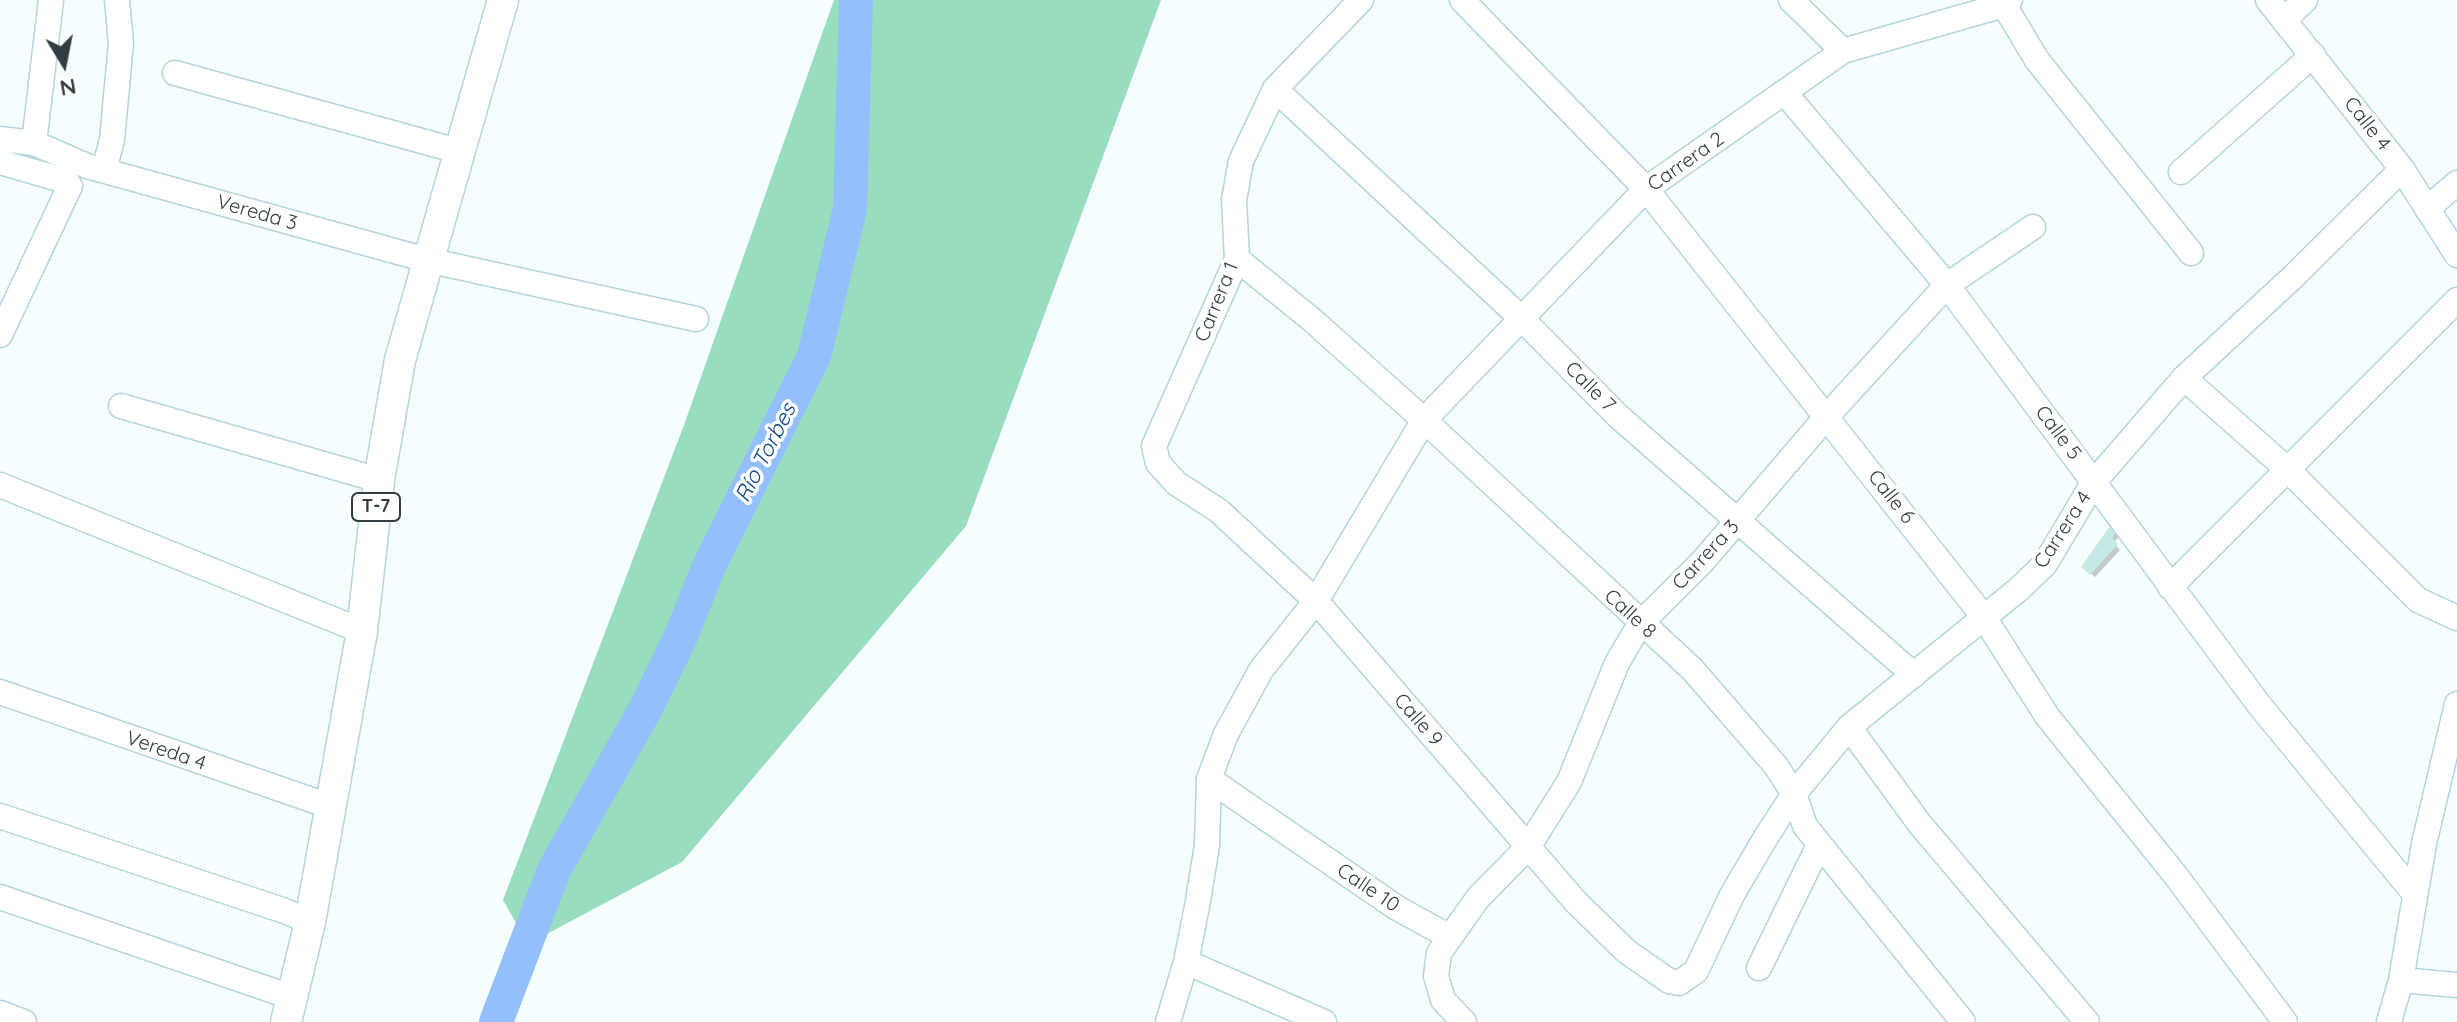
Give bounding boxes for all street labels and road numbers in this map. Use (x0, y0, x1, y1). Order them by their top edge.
street label: Calle 4 (2339, 92, 2395, 156)
street label: Carrera 2 (1643, 127, 1729, 197)
street label: Vereda 3 (214, 190, 300, 236)
street label: Carrera 1 (1190, 259, 1244, 345)
street label: Calle 7 (1560, 357, 1620, 417)
street label: Calle 5 (2030, 401, 2086, 465)
street label: Calle 6 (1863, 465, 1919, 529)
street label: Carrera 4 (2029, 487, 2097, 573)
road number: T-7 (352, 493, 400, 521)
street label: Carrera 3 (1668, 515, 1744, 595)
street label: Calle 8 (1599, 584, 1661, 644)
street label: Calle 9 (1389, 689, 1447, 751)
street label: Vereda 4 (123, 726, 209, 776)
street label: Calle 10 (1332, 858, 1404, 918)

